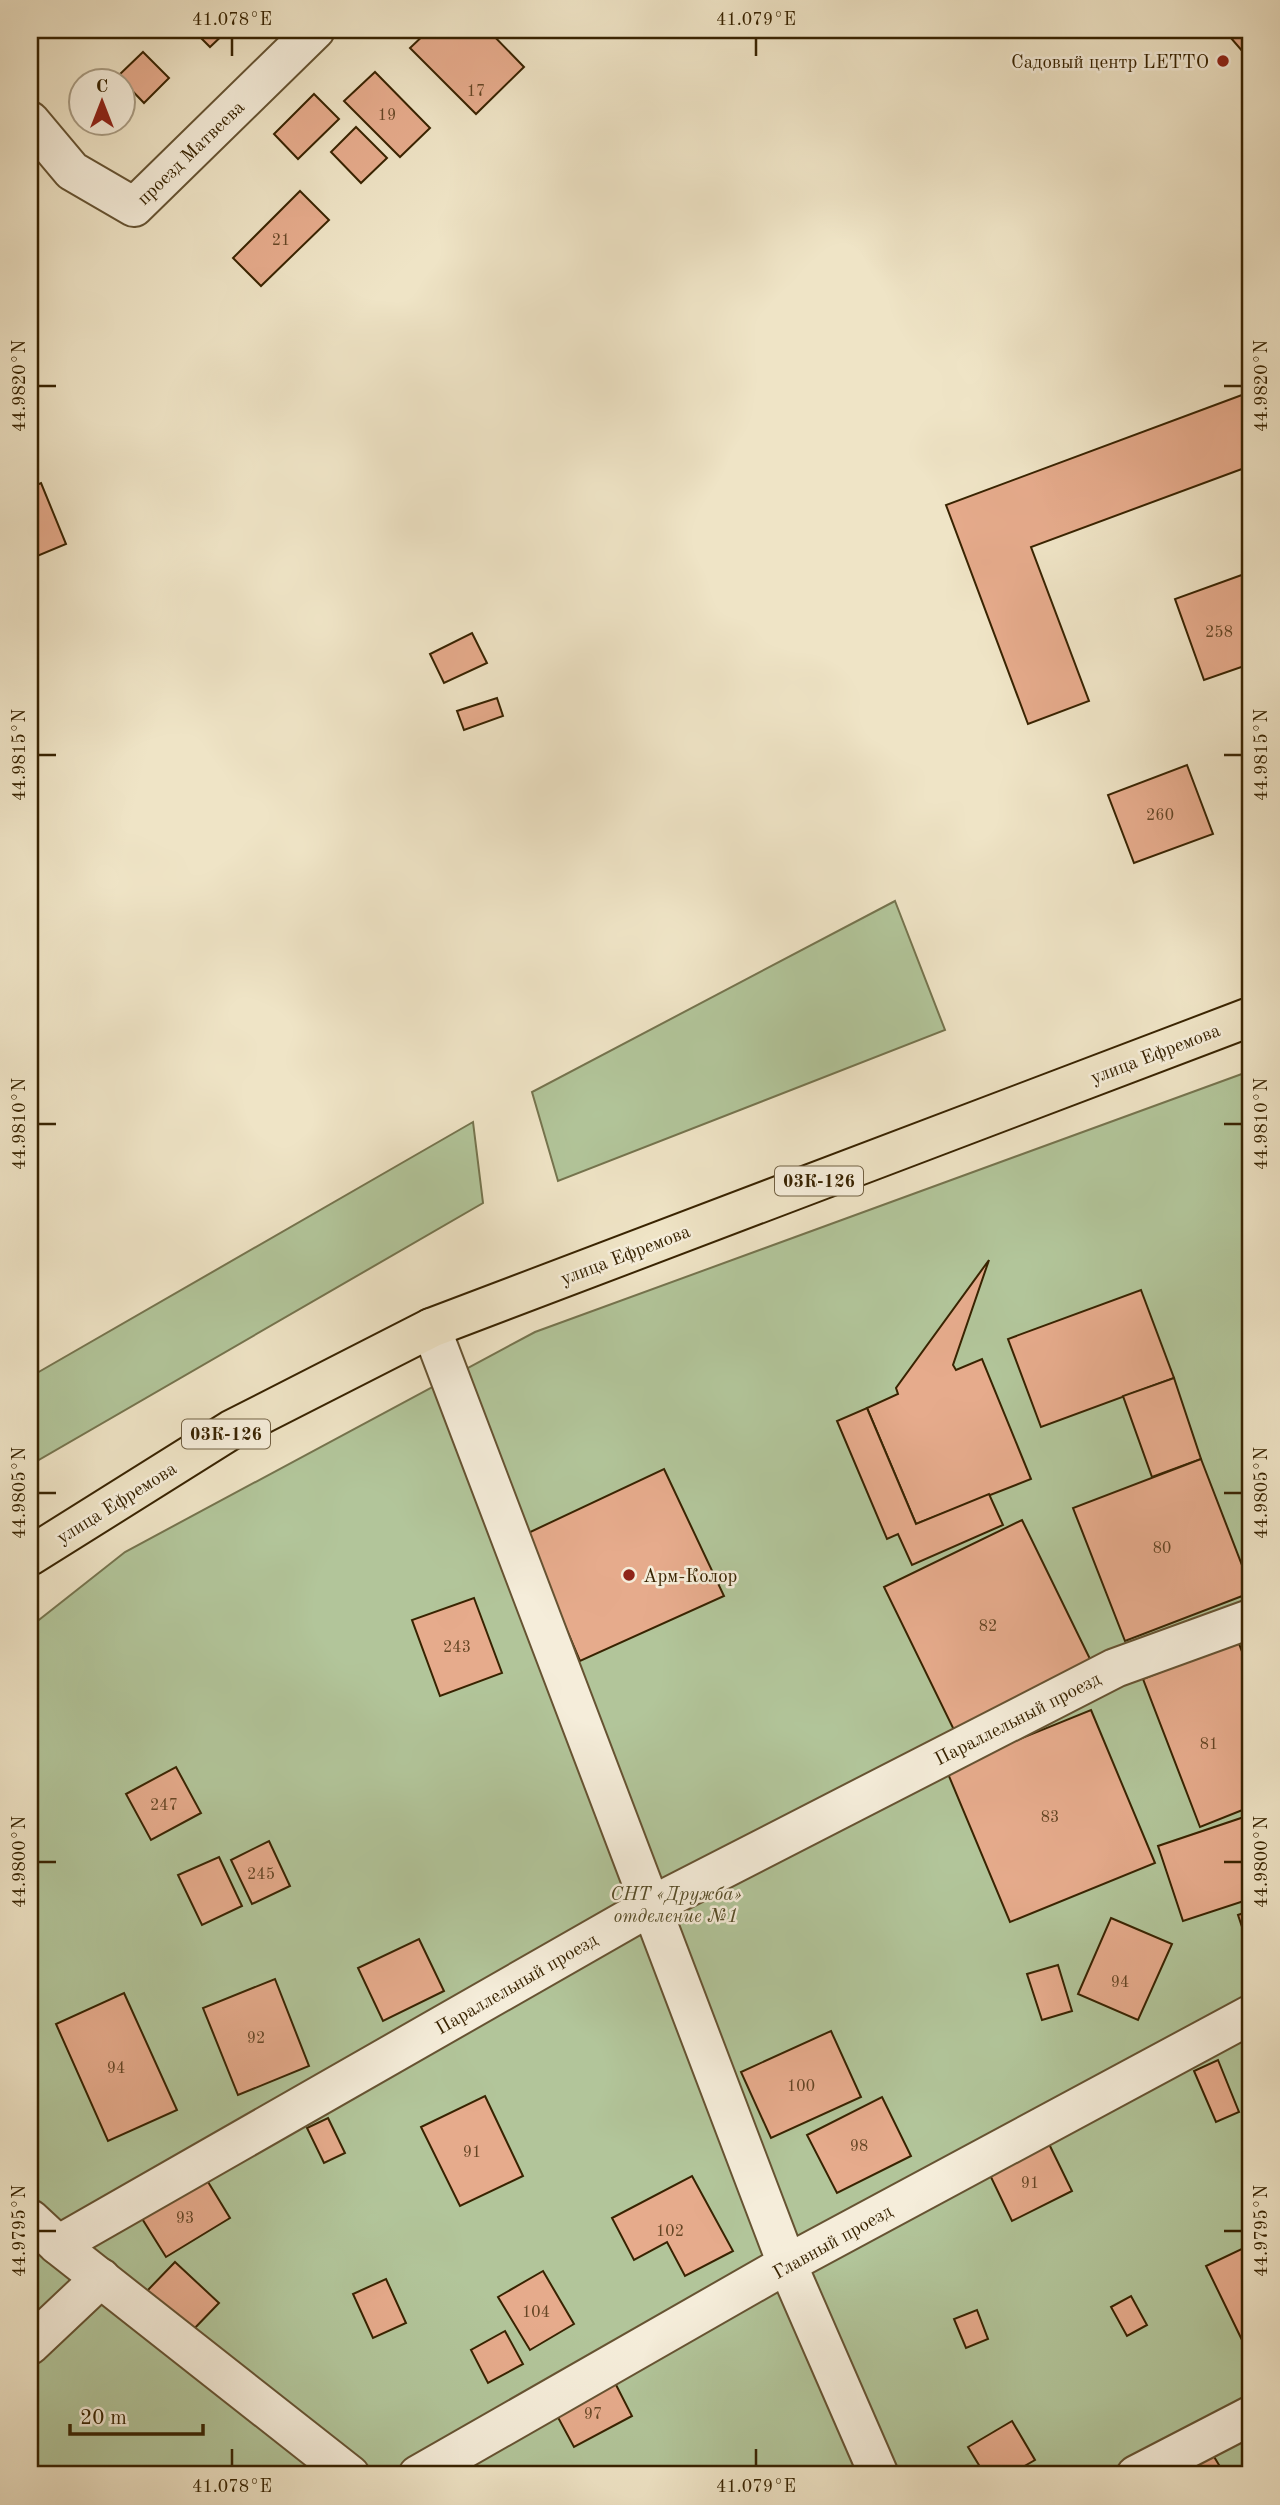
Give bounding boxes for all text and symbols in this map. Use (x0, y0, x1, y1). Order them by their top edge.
text: 41.078°E (192, 11, 272, 29)
text: 41.079°E (716, 11, 796, 29)
marker: Садовый центр LETTO (1215, 53, 1231, 69)
place label: Садовый центр LETTO (1011, 54, 1209, 73)
north arrow (66, 66, 136, 136)
text: С (96, 78, 108, 97)
house number: 17 (467, 84, 485, 100)
street label: проезд Матвеева (135, 98, 249, 209)
house number: 19 (378, 108, 396, 124)
house number: 21 (272, 233, 290, 249)
text: 44.9820°N (11, 340, 29, 432)
text: 44.9820°N (1253, 340, 1271, 432)
house number: 258 (1205, 625, 1233, 641)
text: 44.9815°N (11, 709, 29, 801)
text: 44.9815°N (1253, 709, 1271, 801)
house number: 260 (1146, 808, 1174, 824)
street label: улица Ефремова (1088, 1022, 1224, 1089)
text: 44.9810°N (11, 1078, 29, 1170)
text: 44.9810°N (1253, 1078, 1271, 1170)
road number: 03К-126 (775, 1166, 863, 1196)
street label: улица Ефремова (558, 1223, 694, 1290)
road number: 03К-126 (182, 1420, 270, 1448)
text: 44.9805°N (11, 1447, 29, 1539)
text: 44.9805°N (1253, 1447, 1271, 1539)
street label: улица Ефремова (54, 1459, 181, 1549)
house number: 80 (1153, 1541, 1171, 1557)
marker: Арм-Колор (621, 1567, 637, 1583)
place label: Арм-Колор (643, 1568, 737, 1587)
house number: 82 (979, 1619, 997, 1635)
house number: 243 (443, 1640, 471, 1656)
street label: Параллельный проезд (932, 1670, 1105, 1770)
house number: 81 (1200, 1737, 1218, 1753)
house number: 247 (150, 1798, 178, 1814)
house number: 83 (1041, 1810, 1059, 1826)
text: 44.9800°N (11, 1816, 29, 1908)
text: 44.9800°N (1253, 1816, 1271, 1908)
house number: 245 (247, 1867, 275, 1883)
park label: СНТ «Дружба» отделение №1 (610, 1885, 742, 1927)
street label: Параллельный проезд (433, 1931, 602, 2039)
house number: 94 (1111, 1975, 1129, 1991)
house number: 92 (247, 2031, 265, 2047)
house number: 94 (107, 2061, 125, 2077)
house number: 100 (787, 2079, 815, 2095)
house number: 98 (850, 2139, 868, 2155)
house number: 91 (463, 2145, 481, 2161)
house number: 91 (1021, 2176, 1039, 2192)
text: 44.9795°N (11, 2185, 29, 2277)
text: 44.9795°N (1253, 2185, 1271, 2277)
street label: Главный проезд (770, 2202, 897, 2284)
house number: 93 (176, 2211, 194, 2227)
house number: 102 (656, 2224, 684, 2240)
house number: 104 (522, 2305, 550, 2321)
scale bar (70, 2393, 203, 2437)
house number: 97 (584, 2407, 602, 2423)
text: 20 m (80, 2408, 127, 2429)
text: 41.078°E (192, 2478, 272, 2496)
text: 41.079°E (716, 2478, 796, 2496)

